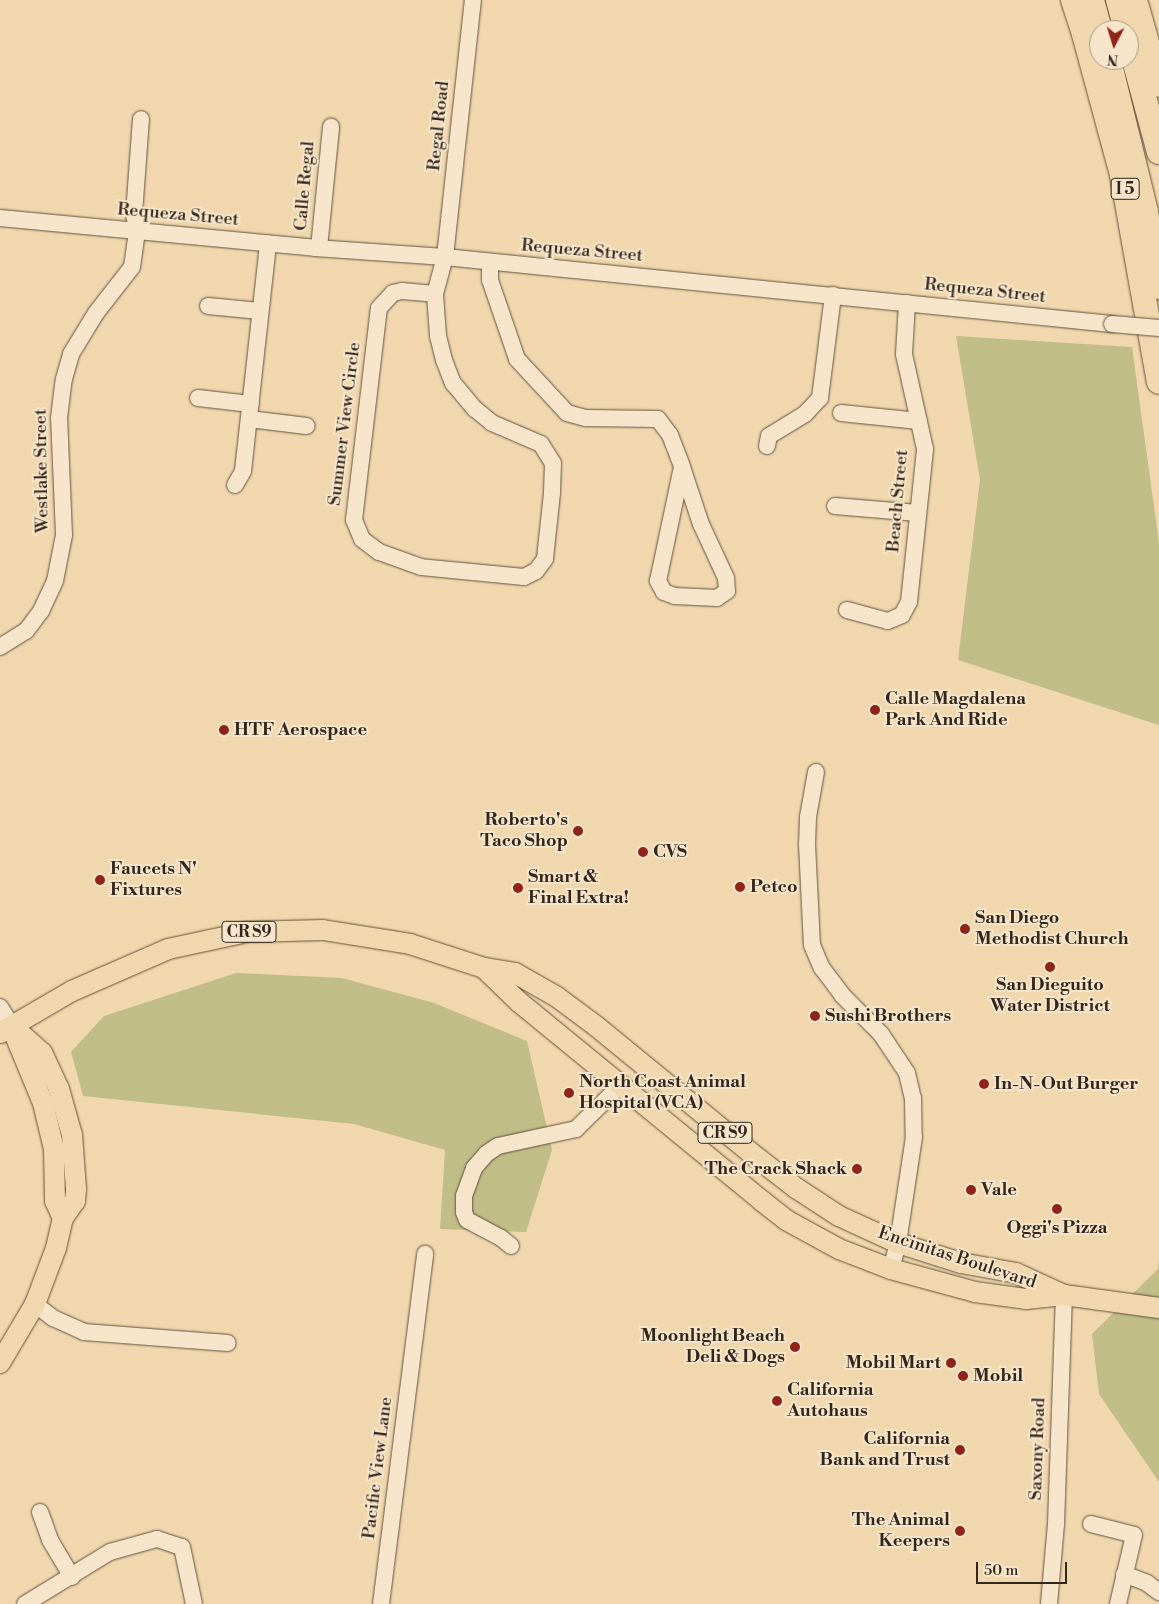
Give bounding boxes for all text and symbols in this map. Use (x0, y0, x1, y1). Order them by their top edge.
north arrow (1089, 20, 1139, 70)
text: N (1106, 49, 1119, 68)
street label: Regal Road (424, 80, 454, 172)
street label: Calle Regal (290, 140, 320, 232)
road number: I 5 (1110, 175, 1140, 202)
street label: Requeza Street (116, 199, 240, 231)
street label: Requeza Street (520, 235, 644, 267)
street label: Requeza Street (923, 274, 1047, 308)
street label: Summer View Circle (324, 341, 366, 507)
street label: Westlake Street (30, 409, 54, 533)
street label: Beach Street (883, 449, 913, 553)
place label: Calle Magdalena Park And Ride (885, 689, 1026, 732)
marker: Calle Magdalena Park And Ride (869, 704, 881, 716)
place label: HTF Aerospace (234, 719, 367, 741)
marker: HTF Aerospace (218, 724, 230, 736)
place label: Roberto's Taco Shop (480, 810, 568, 852)
marker: Roberto's Taco Shop (572, 825, 584, 837)
place label: CVS (653, 841, 687, 863)
marker: CVS (637, 846, 649, 858)
place label: Faucets N' Fixtures (110, 859, 197, 902)
place label: Smart & Final Extra! (528, 867, 629, 910)
marker: Faucets N' Fixtures (94, 874, 106, 886)
place label: Petco (750, 876, 798, 898)
marker: Petco (734, 881, 746, 893)
marker: Smart & Final Extra! (512, 882, 524, 894)
place label: San Diego Methodist Church (975, 908, 1129, 951)
road number: CR S9 (222, 919, 276, 946)
marker: San Diego Methodist Church (959, 923, 971, 935)
marker: San Dieguito Water District (1044, 961, 1056, 973)
place label: San Dieguito Water District (990, 975, 1110, 1018)
place label: Sushi Brothers (825, 1005, 951, 1027)
marker: Sushi Brothers (809, 1010, 821, 1022)
place label: North Coast Animal Hospital (VCA) (579, 1072, 746, 1114)
place label: In-N-Out Burger (994, 1073, 1138, 1095)
marker: In-N-Out Burger (978, 1078, 990, 1090)
marker: North Coast Animal Hospital (VCA) (563, 1087, 575, 1099)
road number: CR S9 (698, 1120, 752, 1146)
place label: The Crack Shack (704, 1158, 847, 1180)
marker: The Crack Shack (851, 1163, 863, 1175)
place label: Vale (981, 1179, 1017, 1201)
marker: Vale (965, 1184, 977, 1196)
marker: Oggi's Pizza (1051, 1203, 1063, 1215)
place label: Oggi's Pizza (1006, 1217, 1108, 1239)
street label: Encinitas Boulevard (875, 1222, 1039, 1294)
place label: Moonlight Beach Deli & Dogs (641, 1326, 785, 1368)
marker: Moonlight Beach Deli & Dogs (789, 1341, 801, 1353)
place label: Mobil Mart (845, 1352, 941, 1374)
marker: Mobil Mart (945, 1357, 957, 1369)
place label: Mobil (973, 1365, 1023, 1387)
marker: Mobil (957, 1370, 969, 1382)
place label: California Autohaus (787, 1380, 874, 1422)
marker: California Autohaus (771, 1395, 783, 1407)
street label: Pacific View Lane (359, 1396, 397, 1540)
street label: Saxony Road (1025, 1397, 1051, 1501)
place label: California Bank and Trust (820, 1429, 950, 1472)
marker: California Bank and Trust (954, 1444, 966, 1456)
place label: The Animal Keepers (852, 1510, 950, 1552)
marker: The Animal Keepers (954, 1525, 966, 1537)
scale bar (979, 1552, 1070, 1584)
text: 50 m (984, 1561, 1018, 1580)

